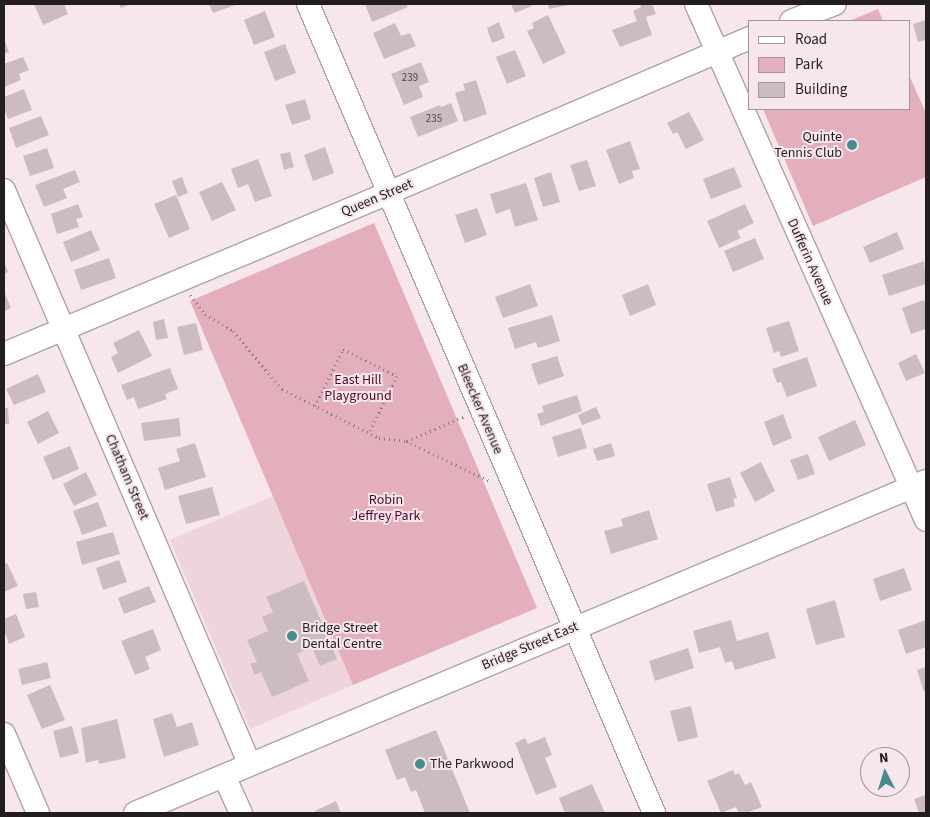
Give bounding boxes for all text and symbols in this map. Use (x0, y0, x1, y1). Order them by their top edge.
legend (748, 20, 910, 110)
text: Road (795, 29, 827, 50)
text: Park (795, 54, 823, 75)
house number: 239 (402, 71, 418, 85)
text: Building (795, 79, 847, 100)
house number: 235 (426, 112, 442, 126)
place label: Quinte Tennis Club (774, 129, 842, 162)
marker: Quinte Tennis Club (846, 139, 858, 151)
street label: Queen Street (339, 175, 415, 221)
street label: Dufferin Avenue (783, 216, 837, 308)
street label: Bleecker Avenue (453, 361, 507, 457)
park label: East Hill Playground (324, 372, 392, 404)
street label: Chatham Street (101, 432, 153, 522)
park label: Robin Jeffrey Park (352, 492, 420, 524)
street label: Bridge Street East (479, 618, 581, 674)
place label: Bridge Street Dental Centre (302, 620, 382, 652)
marker: Bridge Street Dental Centre (286, 630, 298, 642)
north arrow (860, 747, 910, 797)
text: N (878, 748, 889, 768)
place label: The Parkwood (430, 756, 514, 772)
marker: The Parkwood (414, 758, 426, 770)

